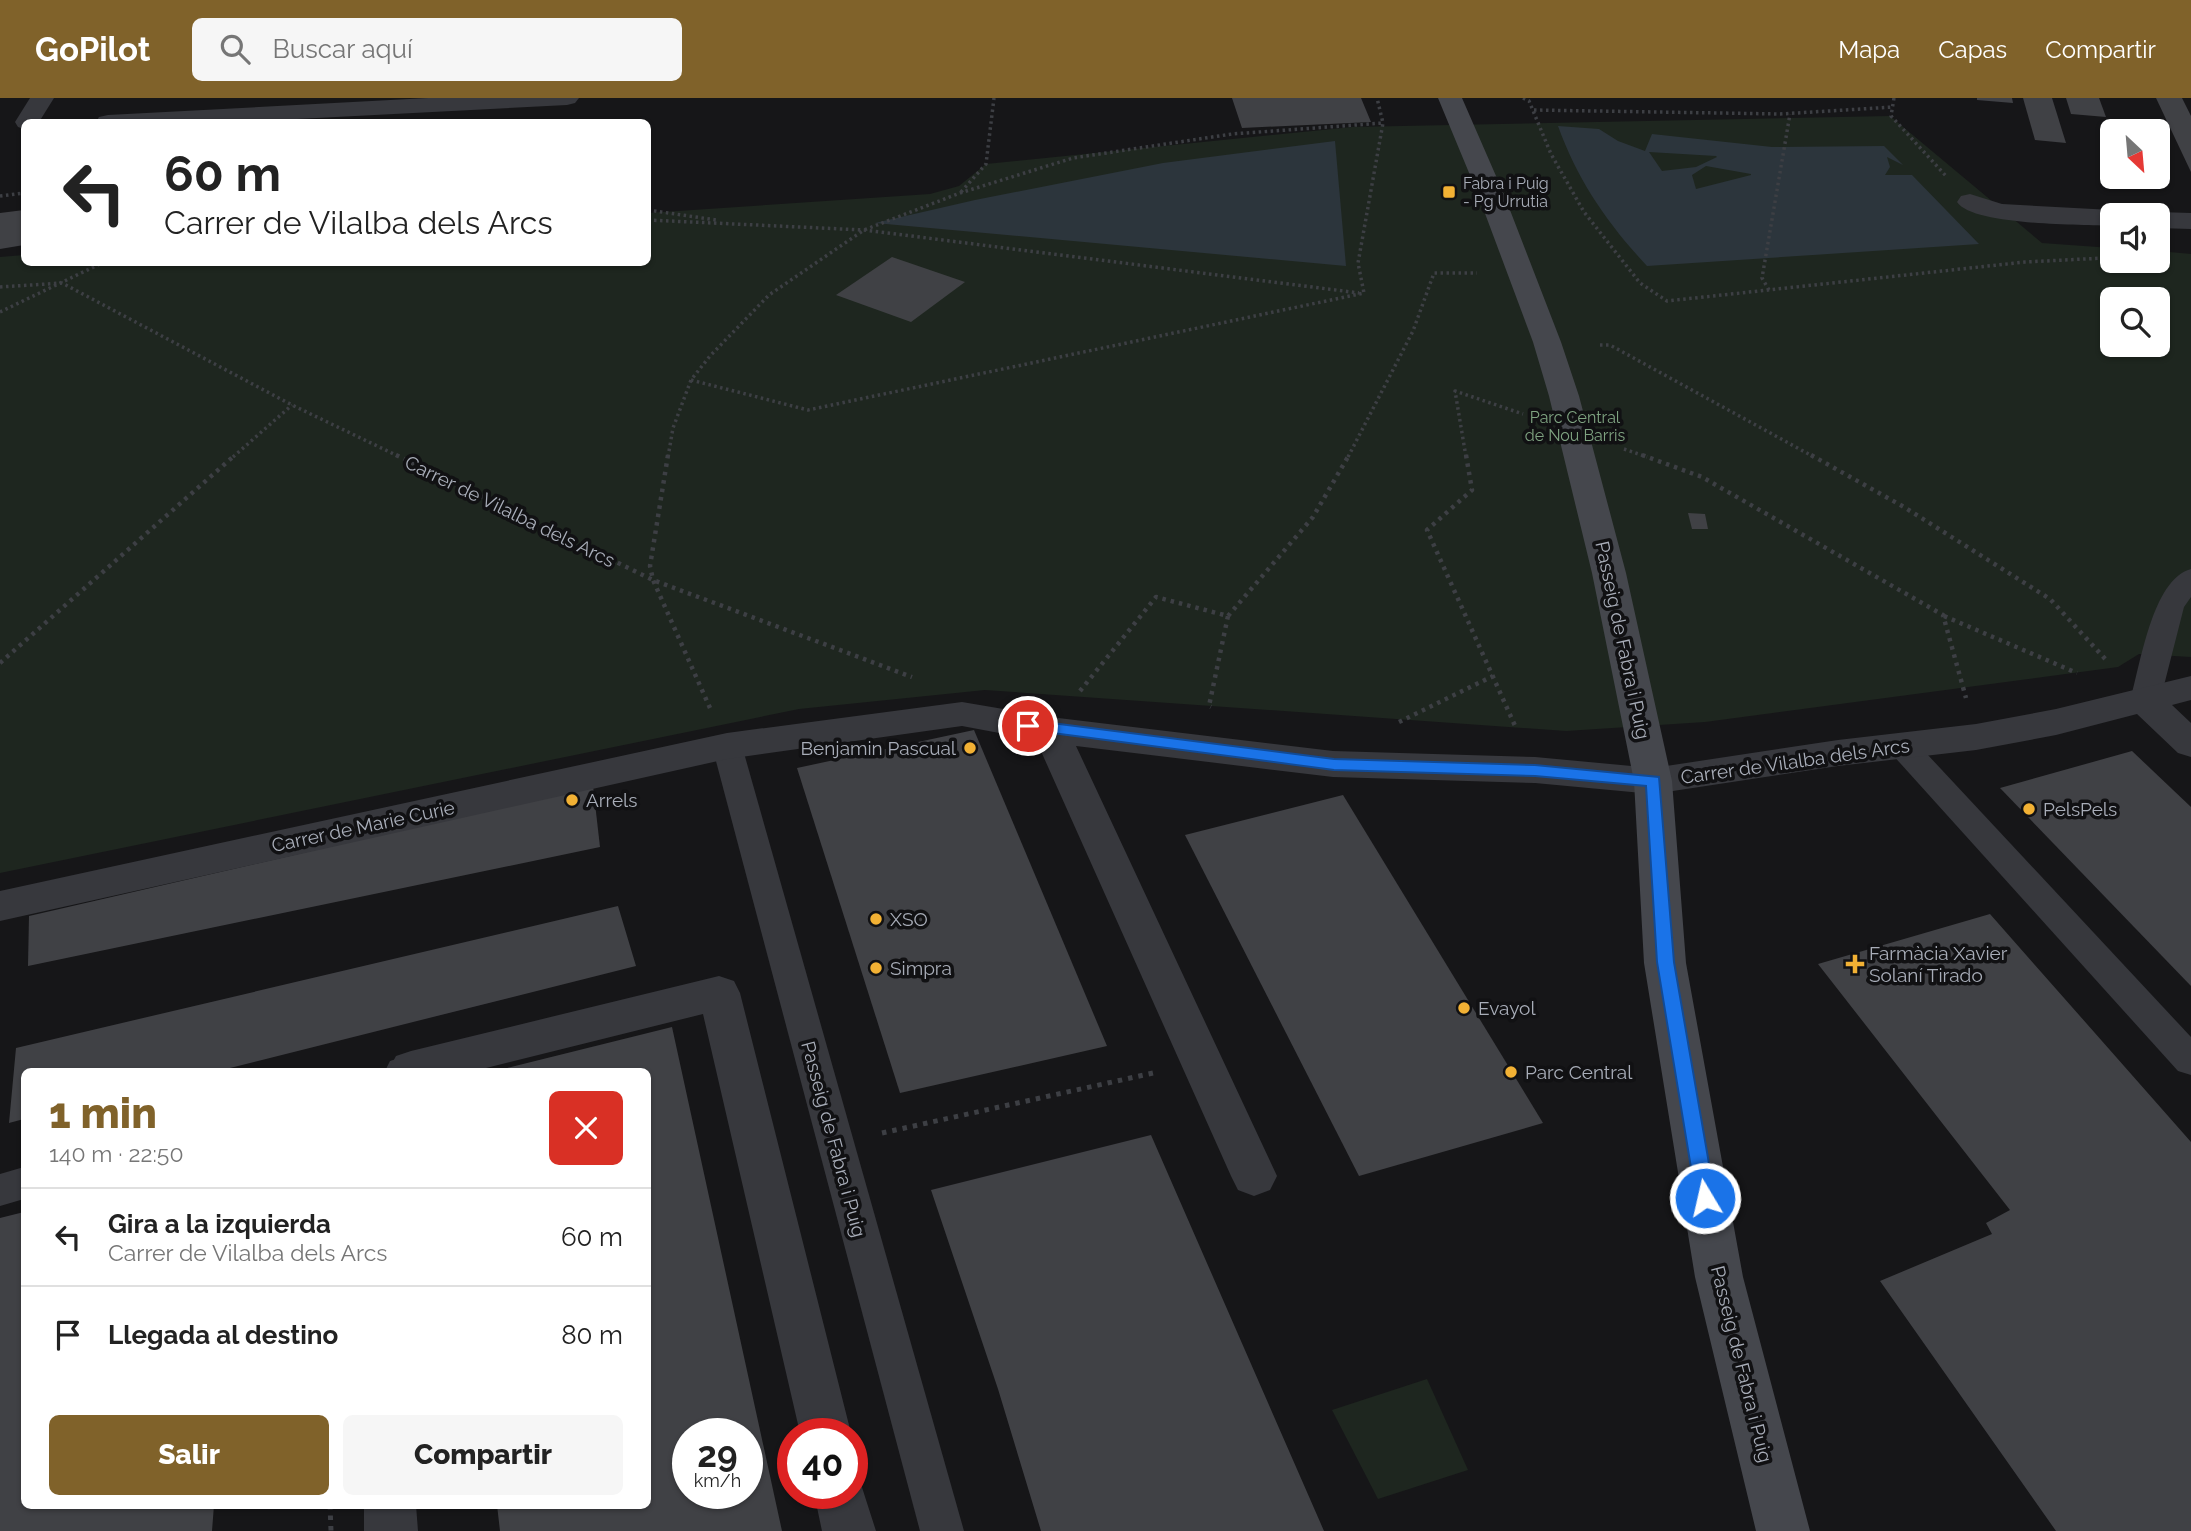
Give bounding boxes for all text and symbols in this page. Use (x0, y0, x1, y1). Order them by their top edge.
search box (192, 18, 682, 81)
text: GoPilot (35, 30, 150, 69)
icon: search (216, 30, 254, 68)
text: Buscar aquí (272, 34, 413, 64)
text: Mapa (1838, 35, 1900, 64)
text: Capas (1938, 35, 2007, 64)
text: Compartir (2045, 35, 2156, 64)
north arrow (2100, 119, 2170, 189)
map controls (2100, 119, 2170, 357)
text: 60 m (164, 145, 281, 202)
icon: left (49, 147, 140, 238)
place label: Fabra i Puig - Pg Urrutia (1463, 174, 1549, 211)
marker: Fabra i Puig - Pg Urrutia (1441, 184, 1457, 200)
button: sound (2100, 203, 2170, 273)
text: Carrer de Vilalba dels Arcs (164, 204, 553, 241)
button: search (2100, 287, 2170, 357)
park label: Parc Central de Nou Barris (1525, 408, 1626, 445)
street label: Carrer de Vilalba dels Arcs (401, 451, 619, 571)
street label: Passeig de Fabra i Puig (1591, 539, 1655, 741)
pin (998, 696, 1058, 756)
icon: arrive (1009, 707, 1047, 745)
street label: Carrer de Vilalba dels Arcs (1679, 734, 1911, 788)
place label: Benjamin Pascual (800, 737, 957, 759)
marker: Benjamin Pascual (962, 740, 978, 756)
place label: Arrels (586, 789, 637, 811)
marker: Arrels (564, 792, 580, 808)
street label: Carrer de Marie Curie (270, 796, 456, 856)
place label: PelsPels (2043, 798, 2117, 820)
marker: PelsPels (2021, 801, 2037, 817)
place label: XSO (890, 908, 928, 930)
marker: XSO (868, 911, 884, 927)
place label: Farmàcia Xavier Solaní Tirado (1869, 942, 2008, 986)
marker: Farmàcia Xavier Solaní Tirado (1847, 956, 1863, 972)
place label: Simpra (890, 957, 952, 979)
marker: Simpra (868, 960, 884, 976)
place label: Evayol (1478, 997, 1536, 1019)
marker: Evayol (1456, 1000, 1472, 1016)
street label: Passeig de Fabra i Puig (797, 1039, 871, 1239)
place label: Parc Central (1525, 1061, 1633, 1083)
marker: Parc Central (1503, 1064, 1519, 1080)
text: 1 min (49, 1089, 157, 1138)
button: close (549, 1091, 623, 1165)
text: 140 m · 22:50 (49, 1140, 183, 1167)
position arrow (1668, 1161, 1742, 1235)
text: Gira a la izquierda (108, 1209, 331, 1239)
icon: left (49, 1218, 87, 1256)
text: 60 m (561, 1222, 623, 1252)
text: Carrer de Vilalba dels Arcs (108, 1239, 387, 1266)
street label: Passeig de Fabra i Puig (1707, 1263, 1777, 1465)
icon: arrive (49, 1316, 87, 1354)
text: Llegada al destino (108, 1320, 338, 1350)
text: 80 m (561, 1320, 623, 1350)
button: Salir (49, 1415, 329, 1495)
button: Compartir (343, 1415, 623, 1495)
speed limit sign: 40 (777, 1418, 868, 1509)
text: 29 (697, 1434, 738, 1475)
text: km/h (694, 1470, 741, 1491)

